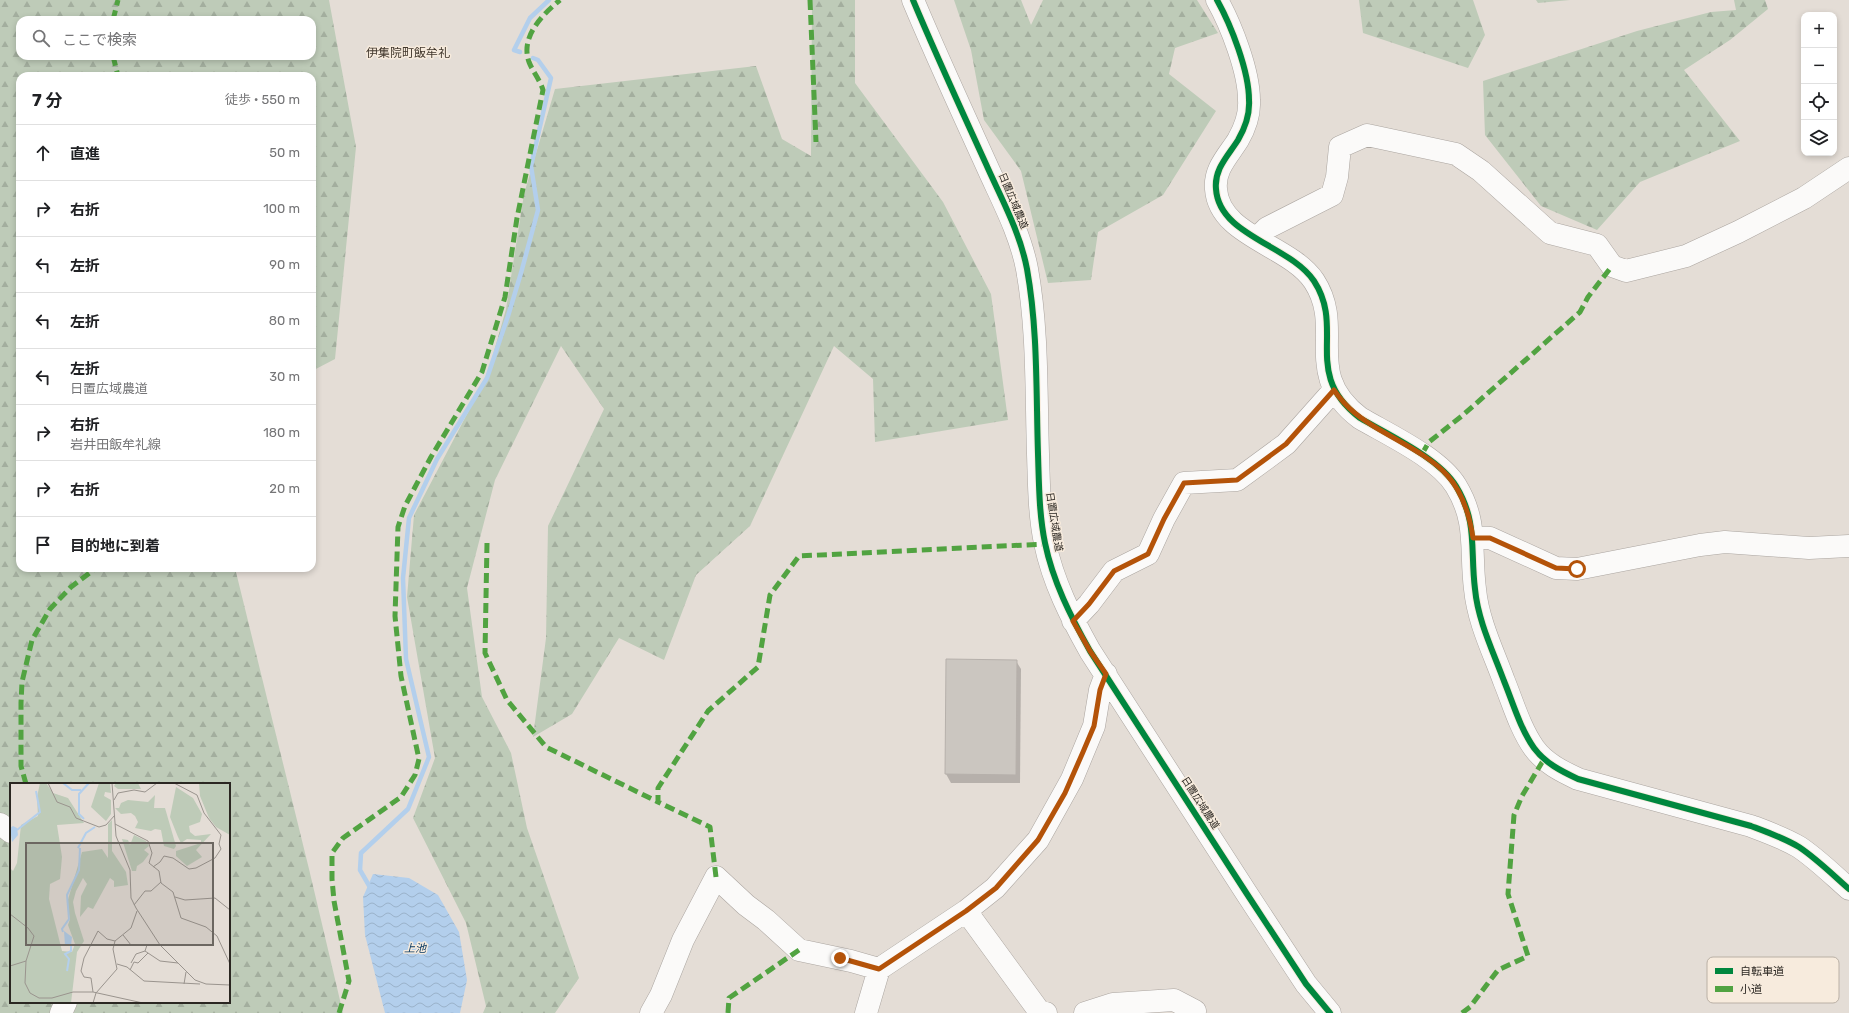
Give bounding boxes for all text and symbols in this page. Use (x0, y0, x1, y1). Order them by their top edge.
map controls (1801, 12, 1837, 156)
button: + (1801, 12, 1837, 48)
search box (16, 16, 316, 60)
icon: search (30, 27, 52, 49)
text: ここで検索 (62, 31, 137, 49)
district label: 伊集院町飯牟礼 (366, 46, 450, 60)
button: − (1801, 48, 1837, 84)
button: locate (1801, 84, 1837, 120)
text: 7 分 (32, 90, 62, 110)
text: 徒歩 · 550 m (225, 92, 300, 107)
button: layers (1801, 120, 1837, 156)
icon: ahead (32, 142, 54, 164)
text: 直進 (70, 145, 100, 163)
text: 50 m (269, 145, 300, 160)
street label: 日置広域農道 (996, 171, 1030, 231)
icon: right (32, 198, 54, 220)
text: 右折 (70, 201, 100, 219)
text: 100 m (263, 201, 300, 216)
icon: left (32, 254, 54, 276)
text: 左折 (70, 257, 100, 275)
text: 90 m (269, 257, 300, 272)
icon: left (32, 310, 54, 332)
text: 左折 (70, 313, 100, 331)
text: 80 m (269, 313, 300, 328)
text: 左折 (70, 360, 100, 378)
icon: left (32, 366, 54, 388)
text: 30 m (269, 369, 300, 384)
text: 日置広域農道 (70, 381, 148, 396)
text: 右折 (70, 416, 100, 434)
icon: right (32, 422, 54, 444)
text: 180 m (263, 425, 300, 440)
text: 岩井田飯牟礼線 (70, 437, 161, 452)
icon: right (32, 478, 54, 500)
text: 右折 (70, 481, 100, 499)
text: 20 m (269, 481, 300, 496)
street label: 日置広域農道 (1043, 491, 1065, 553)
icon: arrive (32, 534, 54, 556)
text: 目的地に到着 (70, 537, 160, 555)
route start (1568, 560, 1586, 578)
street label: 日置広域農道 (1179, 775, 1221, 831)
inset map (10, 783, 230, 1003)
water label: 上池 (404, 942, 427, 955)
route end (831, 949, 849, 967)
legend (1707, 957, 1839, 1003)
text: 自転車道 (1740, 965, 1784, 978)
text: 小道 (1740, 983, 1762, 996)

